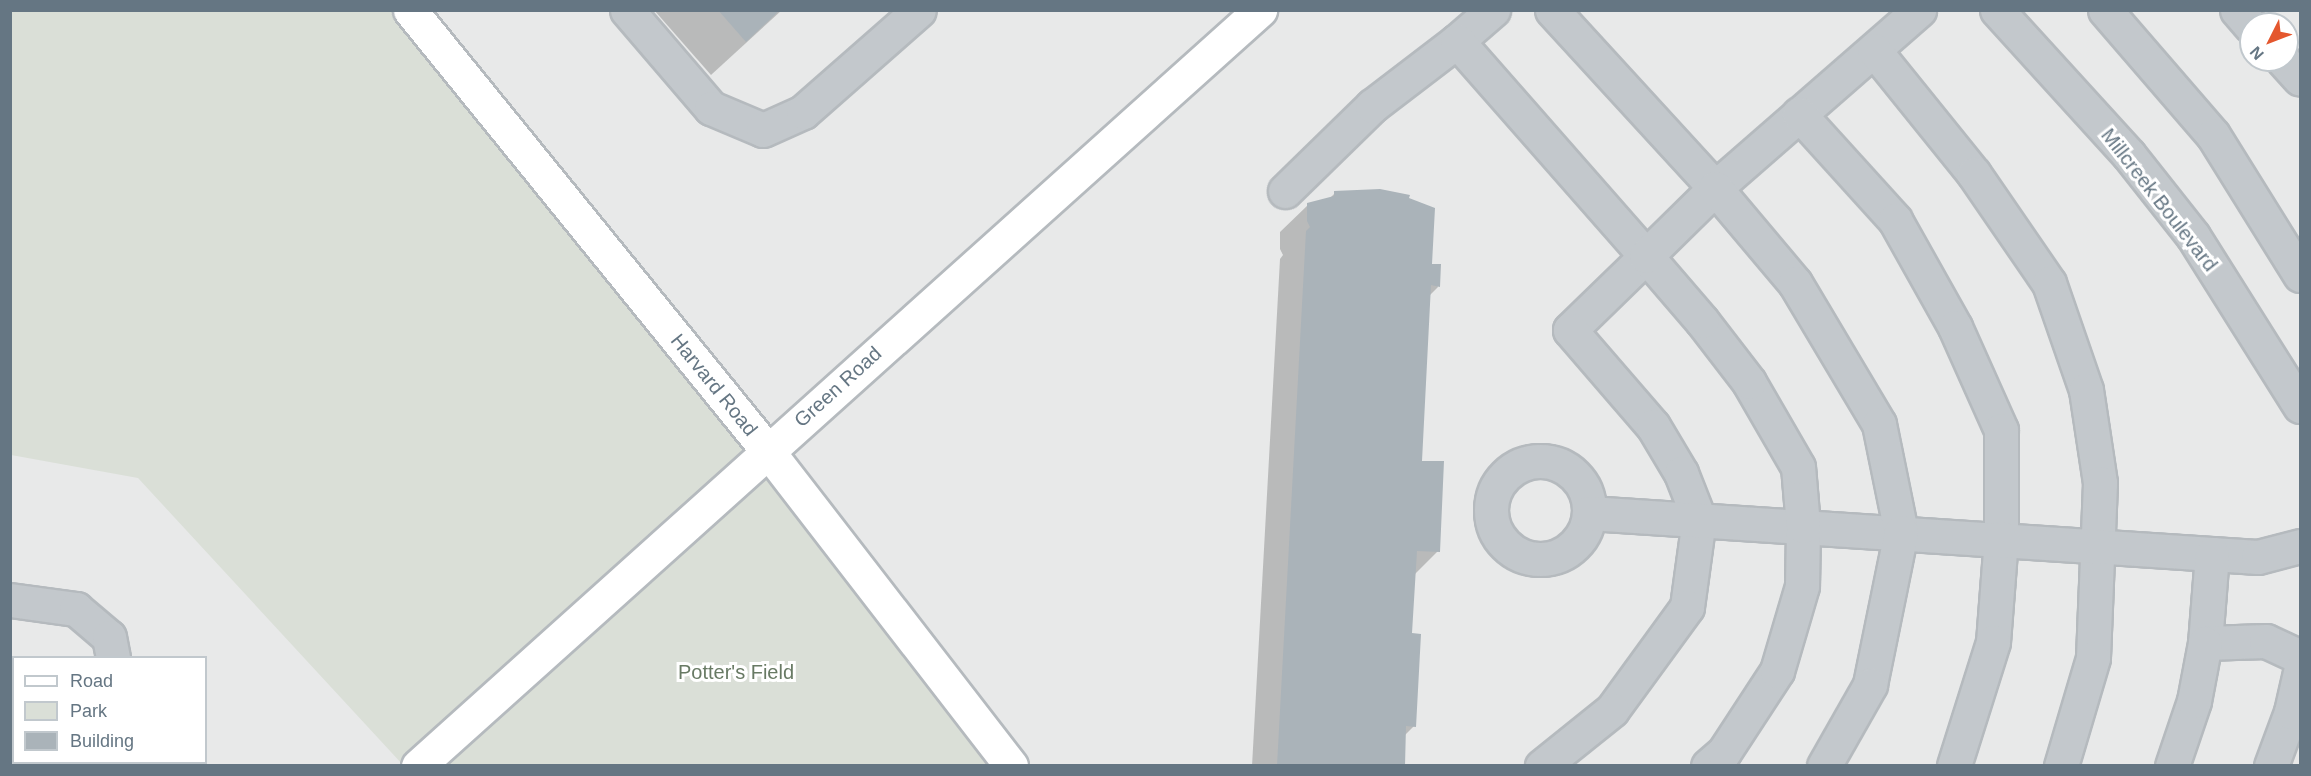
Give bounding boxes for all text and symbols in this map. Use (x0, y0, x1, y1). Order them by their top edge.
north arrow (2239, 12, 2299, 72)
text: N (2247, 43, 2267, 63)
street label: Millcreek Boulevard (2096, 124, 2222, 276)
street label: Harvard Road (665, 329, 763, 441)
street label: Green Road (789, 342, 887, 432)
legend (12, 656, 207, 764)
park label: Potter's Field (678, 660, 794, 684)
text: Road (70, 671, 113, 691)
text: Park (70, 701, 107, 721)
text: Building (70, 731, 134, 751)

